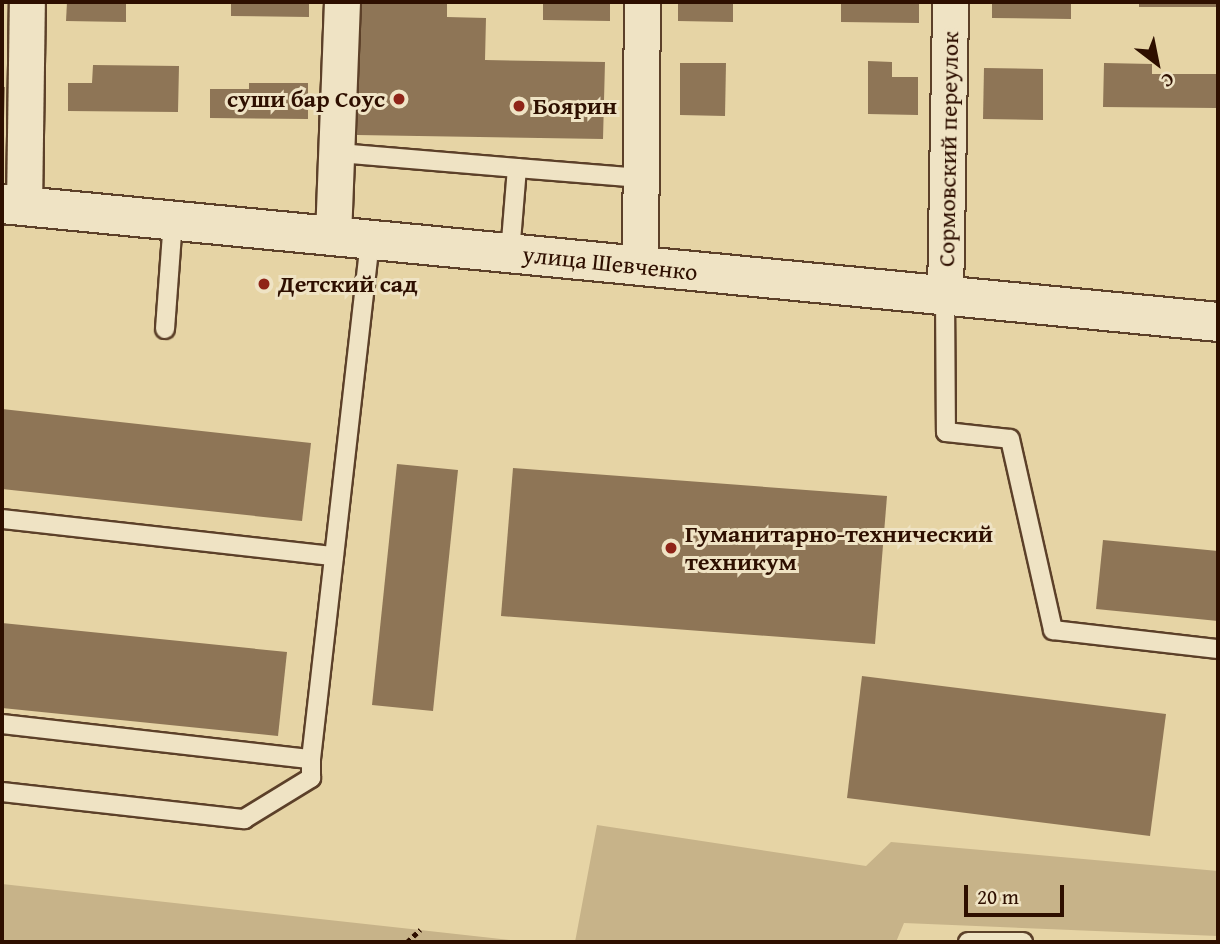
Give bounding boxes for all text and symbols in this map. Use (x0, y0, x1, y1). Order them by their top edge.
north arrow (1122, 28, 1192, 98)
street label: Сормовский переулок (932, 31, 964, 267)
text: С (1156, 66, 1180, 96)
place label: суши бар Соус (227, 85, 385, 113)
marker: суши бар Соус (391, 91, 407, 107)
place label: Боярин (533, 92, 617, 120)
marker: Боярин (511, 98, 527, 114)
street label: улица Шевченко (521, 239, 699, 287)
place label: Детский сад (278, 270, 418, 298)
marker: Детский сад (256, 276, 272, 292)
place label: Гуманитарно-технический техникум (685, 520, 993, 576)
marker: Гуманитарно-технический техникум (663, 540, 679, 556)
scale bar (968, 870, 1068, 914)
text: 20 m (977, 881, 1019, 912)

